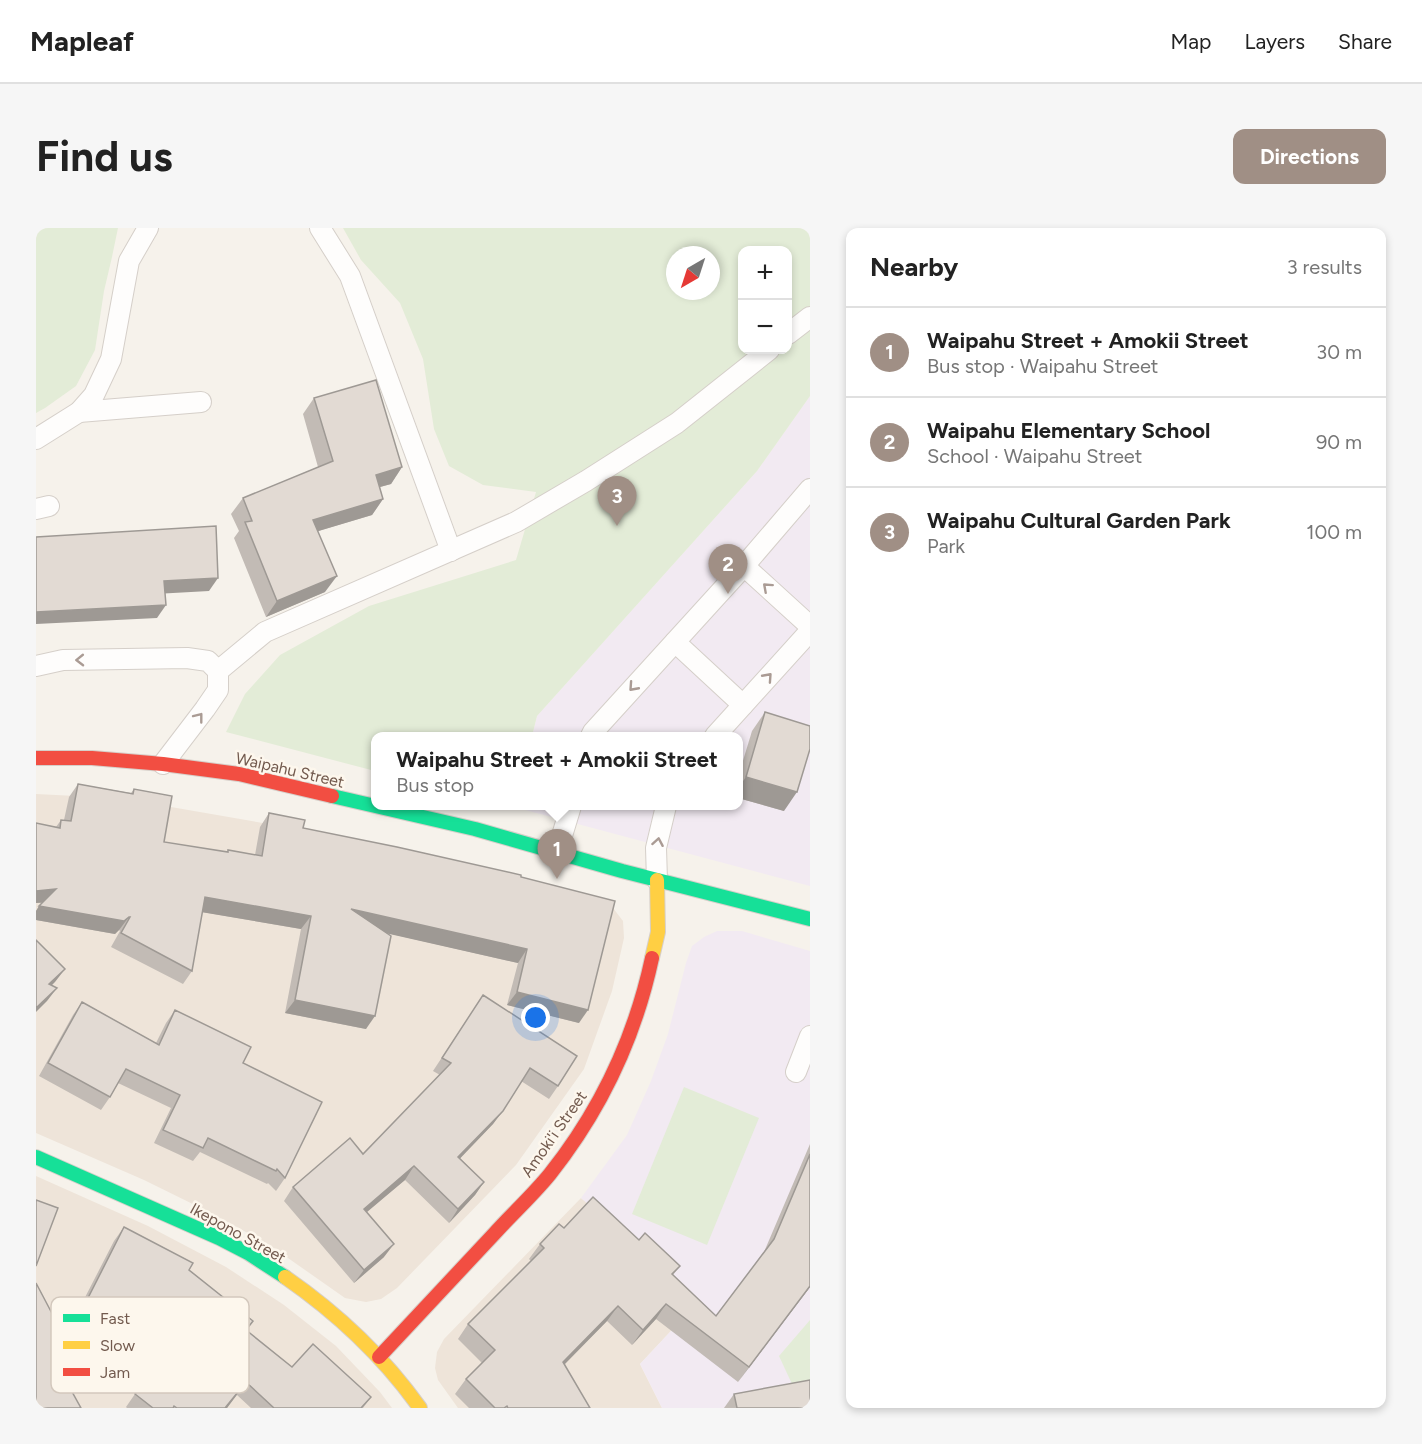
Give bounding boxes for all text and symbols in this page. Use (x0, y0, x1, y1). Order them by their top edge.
text: Mapleaf (30, 24, 134, 58)
text: Map (1171, 29, 1211, 54)
text: Layers (1244, 29, 1305, 54)
text: Share (1338, 29, 1392, 54)
button: Directions (1233, 129, 1386, 184)
text: Find us (36, 131, 173, 182)
north arrow (666, 246, 720, 300)
map controls (738, 246, 792, 354)
button: + (738, 246, 792, 300)
text: Nearby (870, 251, 958, 283)
text: 3 results (1287, 255, 1362, 279)
button: − (738, 300, 792, 354)
text: Waipahu Street + Amokii Street (927, 327, 1249, 354)
text: 1 (885, 340, 894, 364)
text: 30 m (1316, 340, 1362, 364)
text: Bus stop · Waipahu Street (927, 354, 1158, 378)
text: Waipahu Elementary School (927, 417, 1210, 444)
text: 2 (884, 430, 895, 454)
text: 90 m (1316, 430, 1362, 454)
text: School · Waipahu Street (927, 444, 1142, 468)
pin: 3 (598, 476, 636, 526)
text: Waipahu Cultural Garden Park (927, 507, 1231, 534)
text: 3 (884, 520, 895, 544)
text: 100 m (1306, 520, 1362, 544)
text: Park (927, 534, 965, 558)
pin: 2 (708, 544, 748, 594)
one-way arrow (763, 583, 773, 594)
one-way arrow (76, 654, 85, 666)
one-way arrow (761, 673, 772, 684)
one-way arrow (629, 681, 640, 691)
one-way arrow (192, 713, 203, 724)
popup (371, 732, 743, 810)
text: Waipahu Street + Amokii Street (396, 746, 718, 773)
street label: Waipahu Street (234, 748, 346, 792)
text: Bus stop (396, 773, 474, 797)
pin: 1 (538, 830, 576, 879)
one-way arrow (651, 838, 664, 848)
your location (521, 1003, 550, 1032)
street label: Amoki'i Street (517, 1087, 591, 1181)
street label: Ikepono Street (187, 1199, 289, 1267)
legend (51, 1297, 249, 1393)
text: Fast (100, 1309, 130, 1328)
text: Slow (100, 1336, 135, 1355)
text: Jam (100, 1363, 130, 1382)

